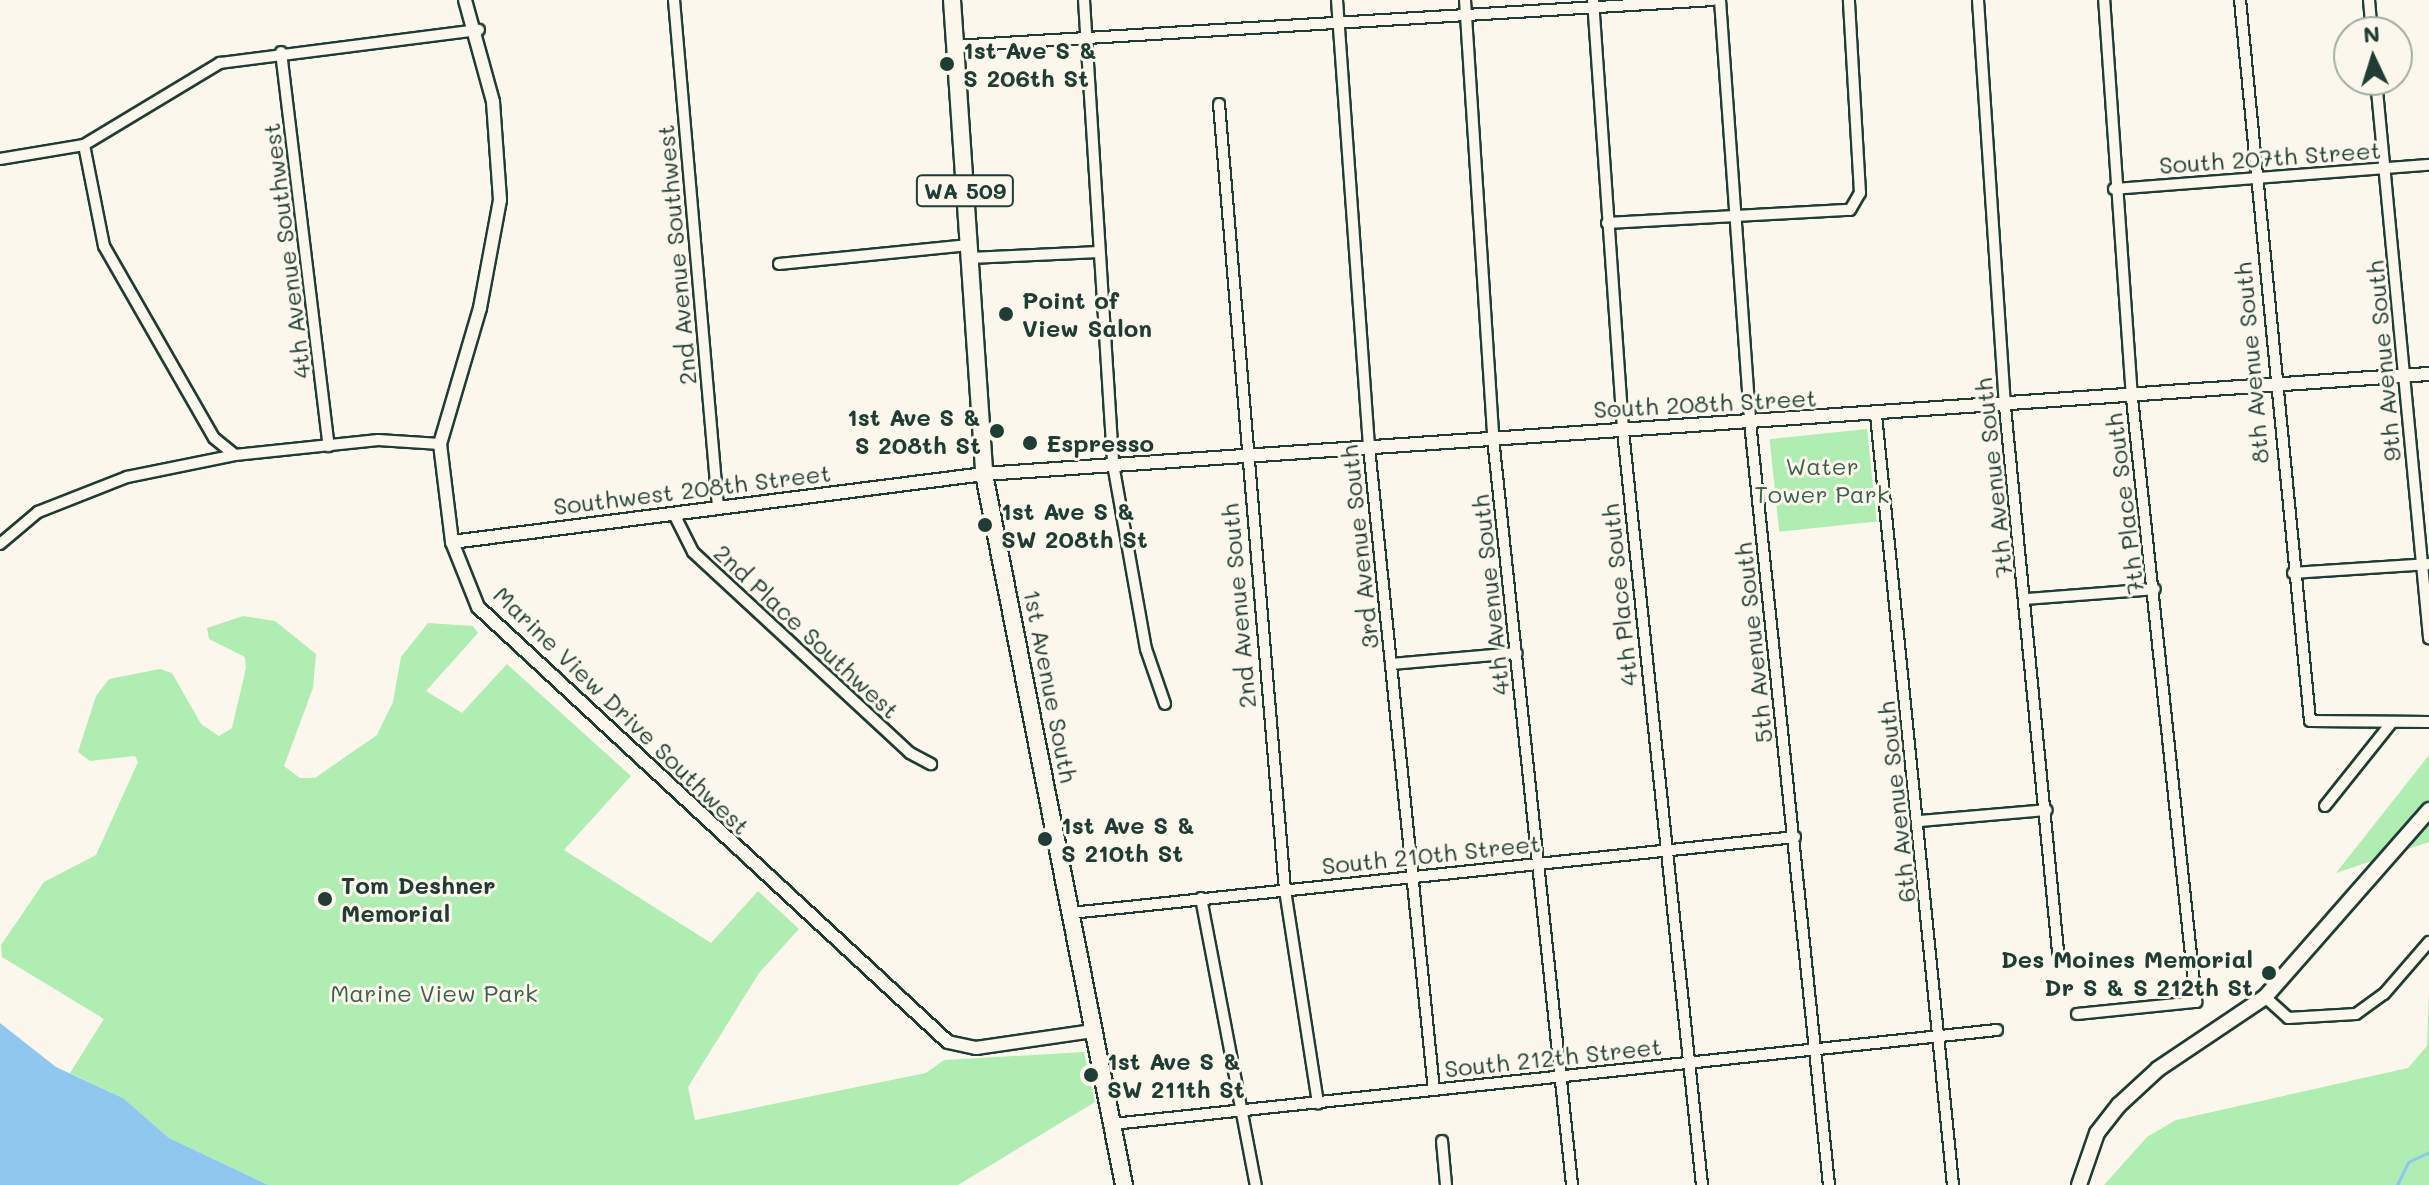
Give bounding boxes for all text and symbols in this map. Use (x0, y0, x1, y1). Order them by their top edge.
north arrow (2333, 16, 2413, 96)
text: N (2362, 19, 2381, 49)
place label: 1st Ave S & S 206th St (963, 36, 1097, 92)
marker: 1st Ave S & S 206th St (938, 55, 956, 73)
street label: 4th Avenue Southwest (256, 122, 316, 380)
street label: 2nd Avenue Southwest (650, 124, 702, 386)
street label: South 207th Street (2158, 135, 2382, 179)
road number: WA 509 (915, 173, 1015, 209)
street label: 9th Avenue South (2360, 259, 2406, 463)
street label: 8th Avenue South (2228, 261, 2274, 465)
place label: Point of View Salon (1022, 286, 1152, 342)
marker: Point of View Salon (997, 305, 1015, 323)
street label: 7th Avenue South (1968, 377, 2018, 579)
street label: South 208th Street (1593, 383, 1817, 423)
place label: 1st Ave S & S 208th St (847, 403, 981, 459)
street label: 7th Place South (2099, 412, 2149, 596)
marker: 1st Ave S & S 208th St (988, 422, 1006, 440)
place label: Espresso (1046, 429, 1154, 457)
marker: Espresso (1021, 434, 1039, 452)
street label: 3rd Avenue South (1334, 444, 1384, 650)
park label: Water Tower Park (1754, 452, 1890, 508)
street label: Southwest 208th Street (552, 458, 832, 520)
street label: 4th Avenue South (1465, 493, 1515, 697)
place label: 1st Ave S & SW 208th St (1001, 497, 1148, 553)
street label: 4th Place South (1595, 502, 1643, 688)
street label: 2nd Avenue South (1215, 503, 1261, 709)
marker: 1st Ave S & SW 208th St (976, 516, 994, 534)
street label: 2nd Place Southwest (708, 538, 906, 724)
street label: 5th Avenue South (1728, 541, 1778, 745)
street label: Marine View Drive Southwest (488, 580, 756, 840)
street label: 1st Avenue South (1018, 587, 1084, 785)
street label: 6th Avenue South (1871, 700, 1921, 904)
place label: 1st Ave S & S 210th St (1061, 811, 1195, 867)
street label: South 210th Street (1320, 828, 1542, 880)
marker: 1st Ave S & S 210th St (1036, 830, 1054, 848)
place label: Tom Deshner Memorial (341, 871, 496, 927)
marker: Tom Deshner Memorial (316, 890, 334, 908)
place label: Des Moines Memorial Dr S & S 212th St (2001, 945, 2253, 1001)
marker: Des Moines Memorial Dr S & S 212th St (2260, 964, 2278, 982)
park label: Marine View Park (330, 979, 538, 1007)
street label: South 212th Street (1443, 1031, 1663, 1083)
place label: 1st Ave S & SW 211th St (1107, 1047, 1245, 1103)
marker: 1st Ave S & SW 211th St (1082, 1066, 1100, 1084)

